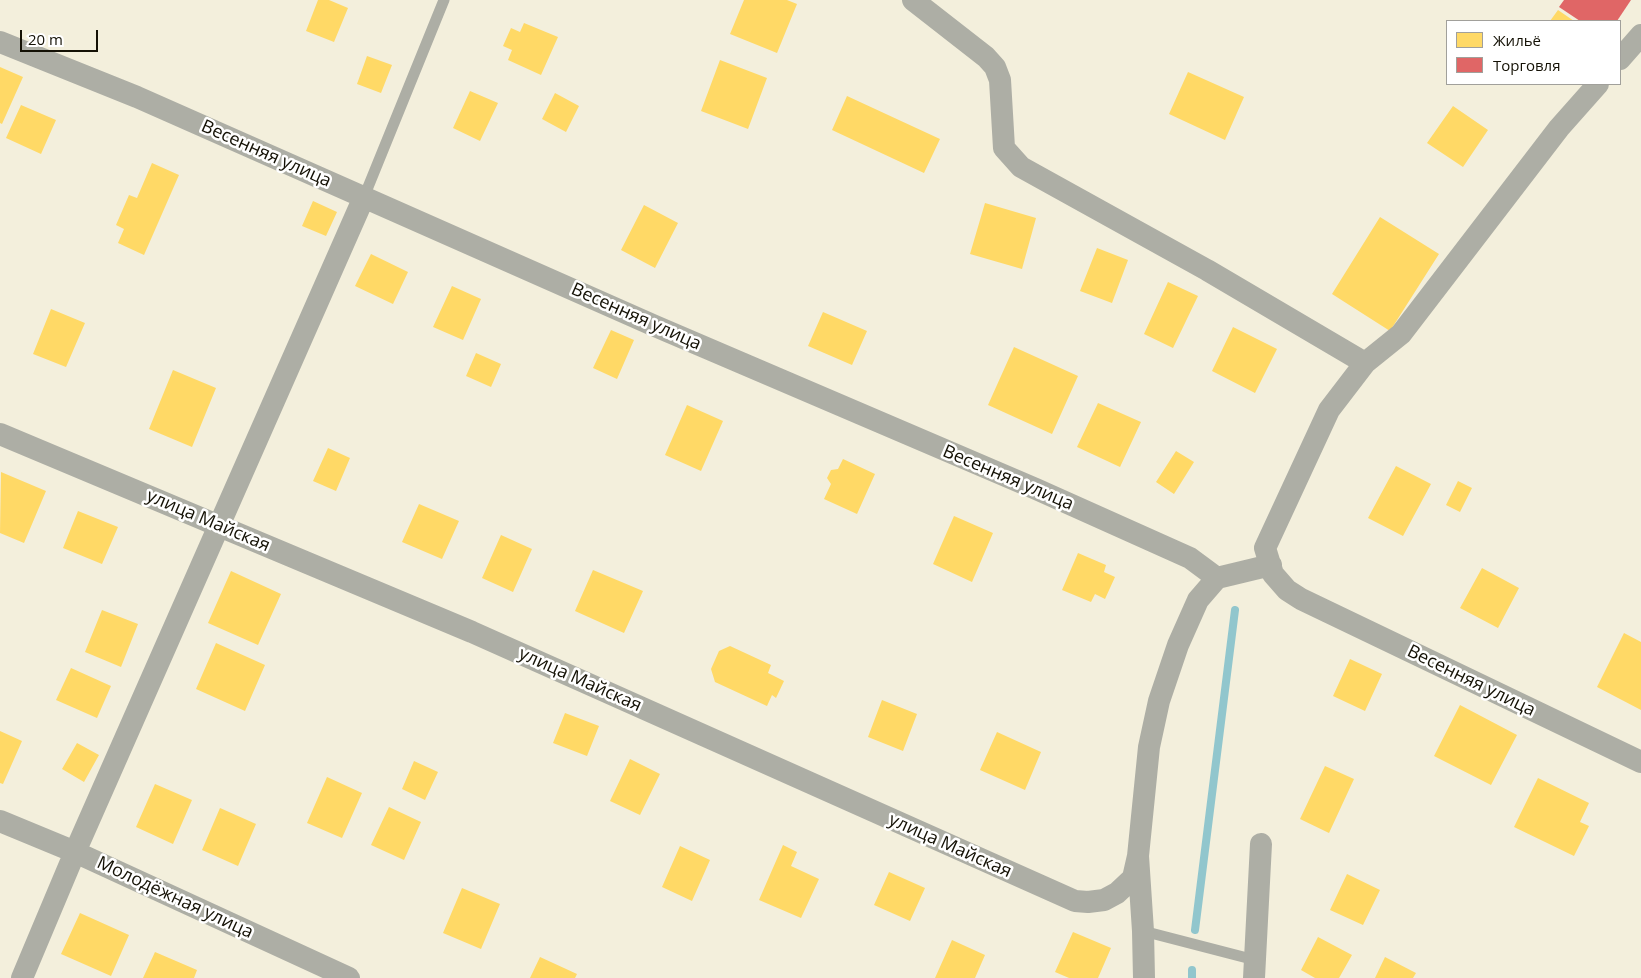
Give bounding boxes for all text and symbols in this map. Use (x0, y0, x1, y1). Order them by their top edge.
scale bar (22, 20, 100, 52)
legend (1446, 20, 1621, 85)
text: 20 m (28, 29, 63, 49)
text: Жильё (1493, 30, 1541, 50)
text: Торговля (1493, 55, 1560, 75)
street label: Весенняя улица (198, 116, 334, 192)
street label: Весенняя улица (568, 279, 704, 355)
street label: Весенняя улица (939, 441, 1077, 515)
street label: улица Майская (143, 485, 273, 557)
street label: Весенняя улица (1403, 641, 1539, 721)
street label: улица Майская (515, 643, 645, 717)
street label: улица Майская (885, 809, 1015, 883)
street label: Молодёжная улица (93, 852, 257, 944)

